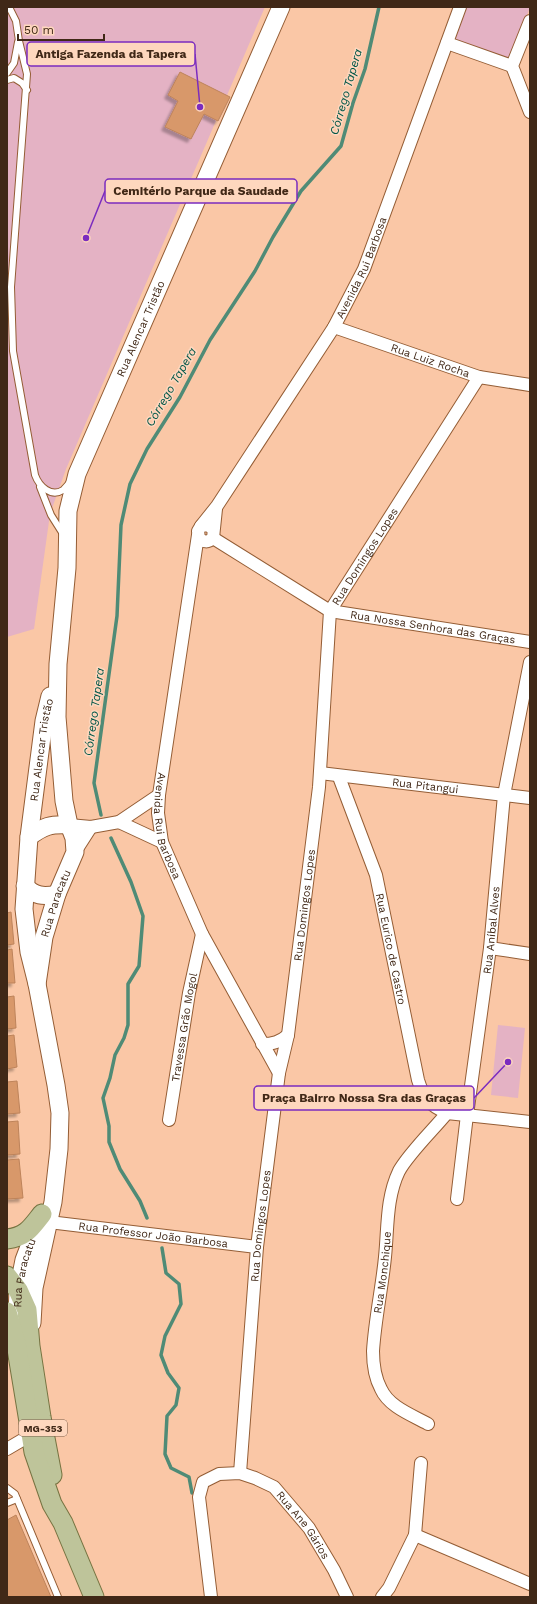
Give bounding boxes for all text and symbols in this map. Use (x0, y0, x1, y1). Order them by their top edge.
scale bar (18, 16, 104, 42)
text: 50 m (24, 23, 54, 37)
callout: Antiga Fazenda da Tapera (27, 42, 195, 66)
text: Antiga Fazenda da Tapera (35, 47, 187, 61)
water label: Córrego Tapera (327, 47, 365, 137)
callout: Cemitério Parque da Saudade (105, 179, 297, 203)
text: Cemitério Parque da Saudade (113, 184, 289, 198)
street label: Avenida Rui Barbosa (334, 215, 390, 321)
street label: Rua Alencar Tristão (114, 279, 168, 379)
street label: Rua Luiz Rocha (389, 341, 471, 380)
water label: Córrego Tapera (143, 344, 200, 429)
street label: Rua Domingos Lopes (329, 506, 401, 608)
street label: Rua Nossa Senhora das Graças (349, 608, 516, 647)
water label: Córrego Tapera (81, 666, 107, 757)
street label: Rua Alencar Tristão (28, 697, 56, 802)
street label: Avenida Rui Barbosa (151, 772, 183, 881)
street label: Rua Pitangui (391, 776, 459, 796)
street label: Rua Domingos Lopes (291, 848, 318, 962)
street label: Rua Paracatu (38, 868, 74, 939)
street label: Rua Aníbal Alves (480, 886, 503, 975)
street label: Rua Eurico de Castro (373, 892, 408, 1006)
street label: Travessa Grão Mogol (169, 971, 200, 1083)
callout: Praça Bairro Nossa Sra das Graças (254, 1086, 474, 1110)
text: Praça Bairro Nossa Sra das Graças (262, 1091, 467, 1105)
street label: Rua Domingos Lopes (248, 1169, 274, 1282)
street label: Rua Professor João Barbosa (78, 1220, 229, 1250)
street label: Rua Monchique (371, 1231, 394, 1314)
street label: Rua Paracatu (11, 1237, 39, 1308)
road number: MG-353 (19, 1420, 67, 1436)
street label: Rua Ane Gários (273, 1489, 332, 1562)

